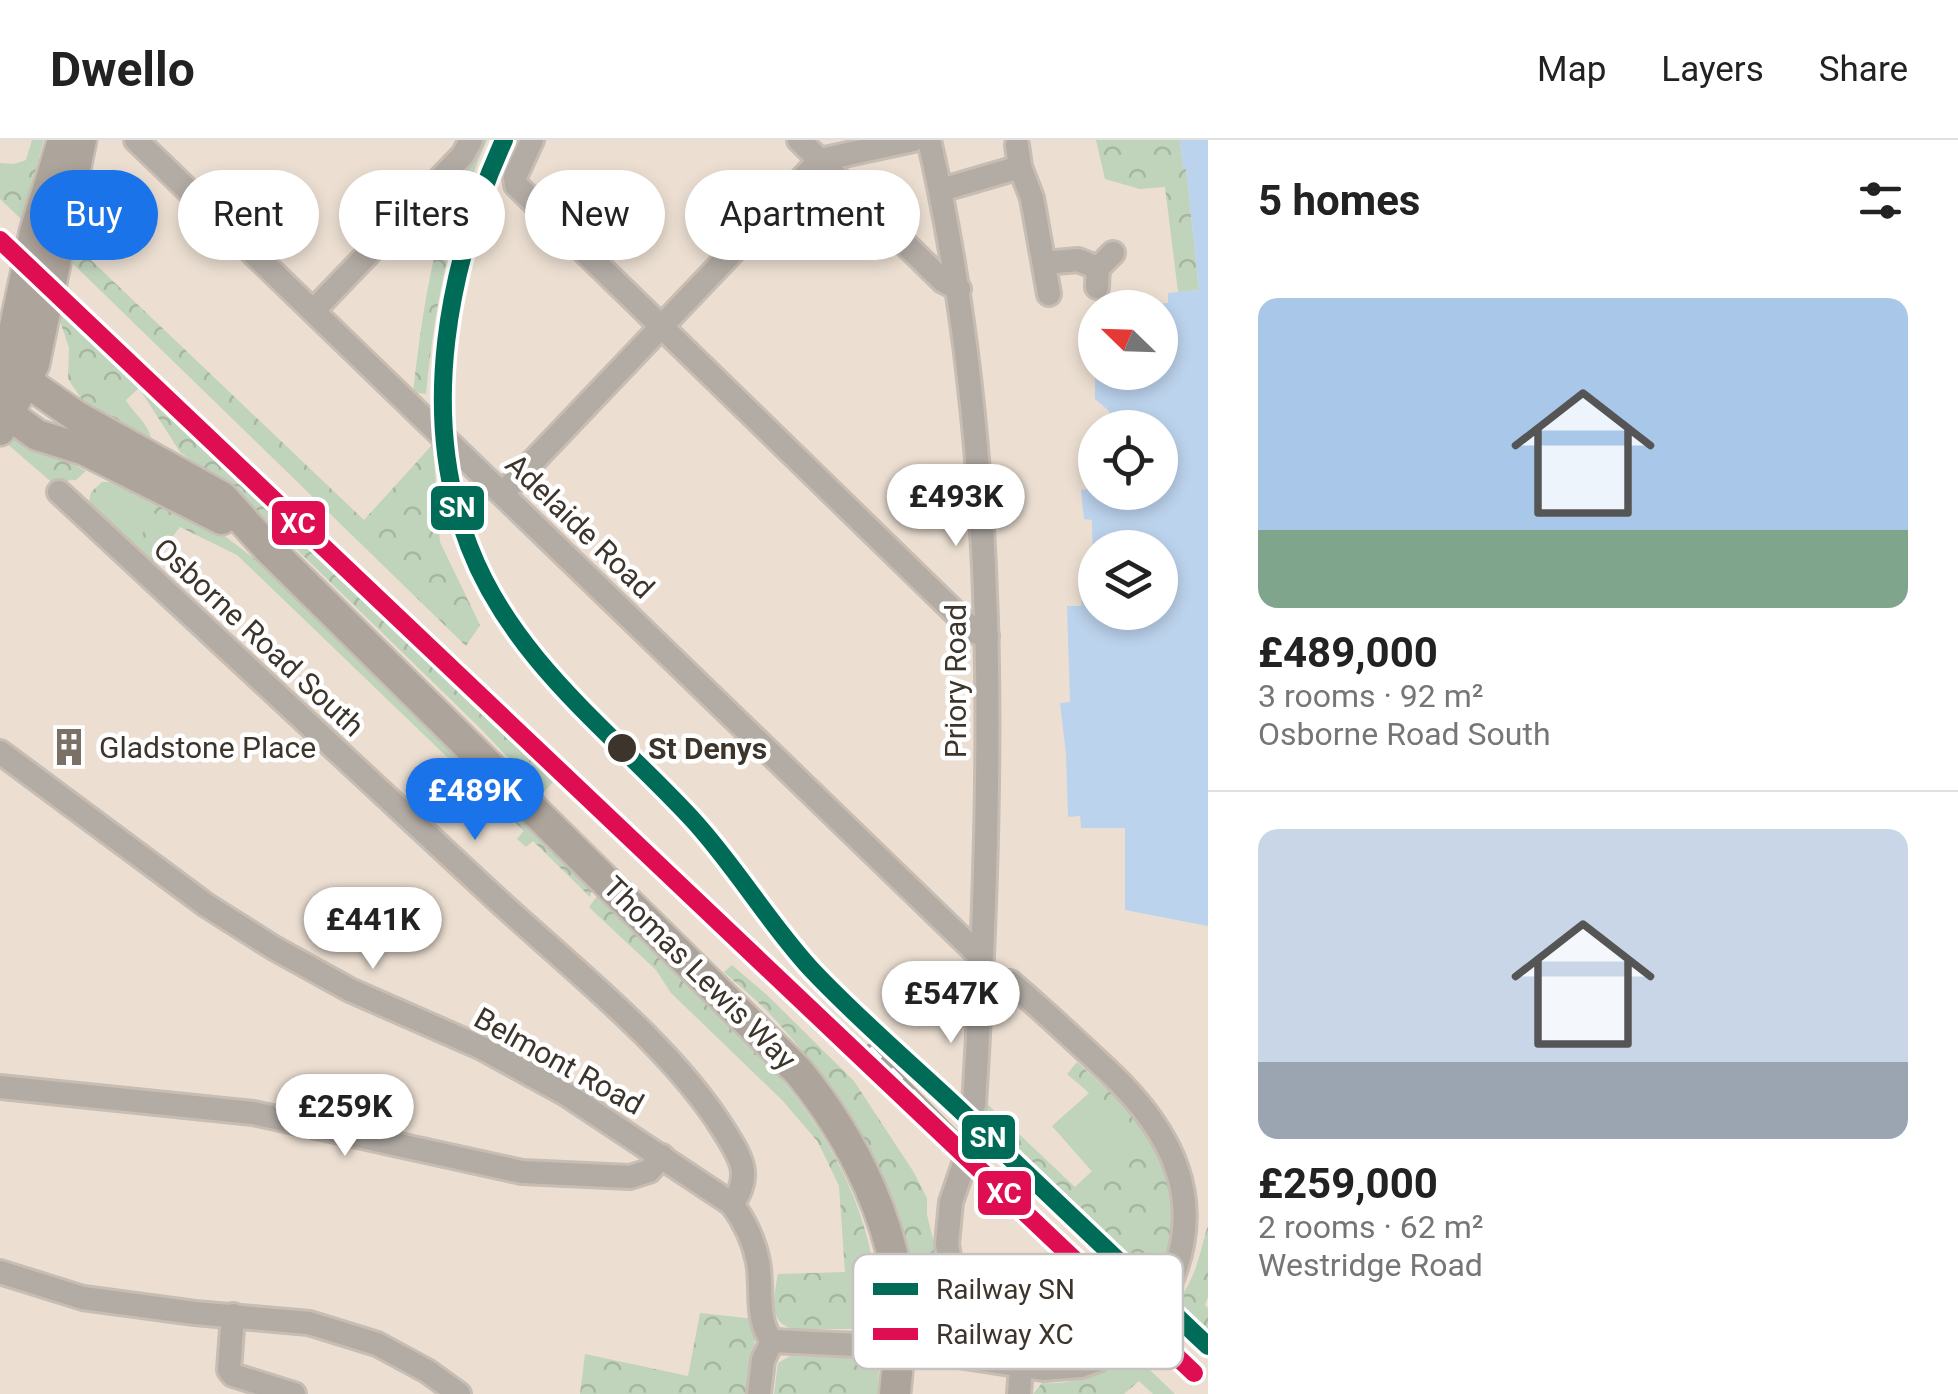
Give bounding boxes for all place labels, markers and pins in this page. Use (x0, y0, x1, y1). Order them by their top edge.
pin: £493K (886, 464, 1026, 549)
building icon: Gladstone Place (48, 726, 90, 768)
place label: Gladstone Place (99, 730, 316, 765)
marker: St Denys (605, 731, 639, 765)
place label: St Denys (648, 731, 767, 766)
pin: £489K (405, 758, 545, 843)
pin: £441K (303, 887, 443, 972)
pin: £547K (881, 961, 1021, 1046)
pin: £259K (275, 1074, 415, 1159)

